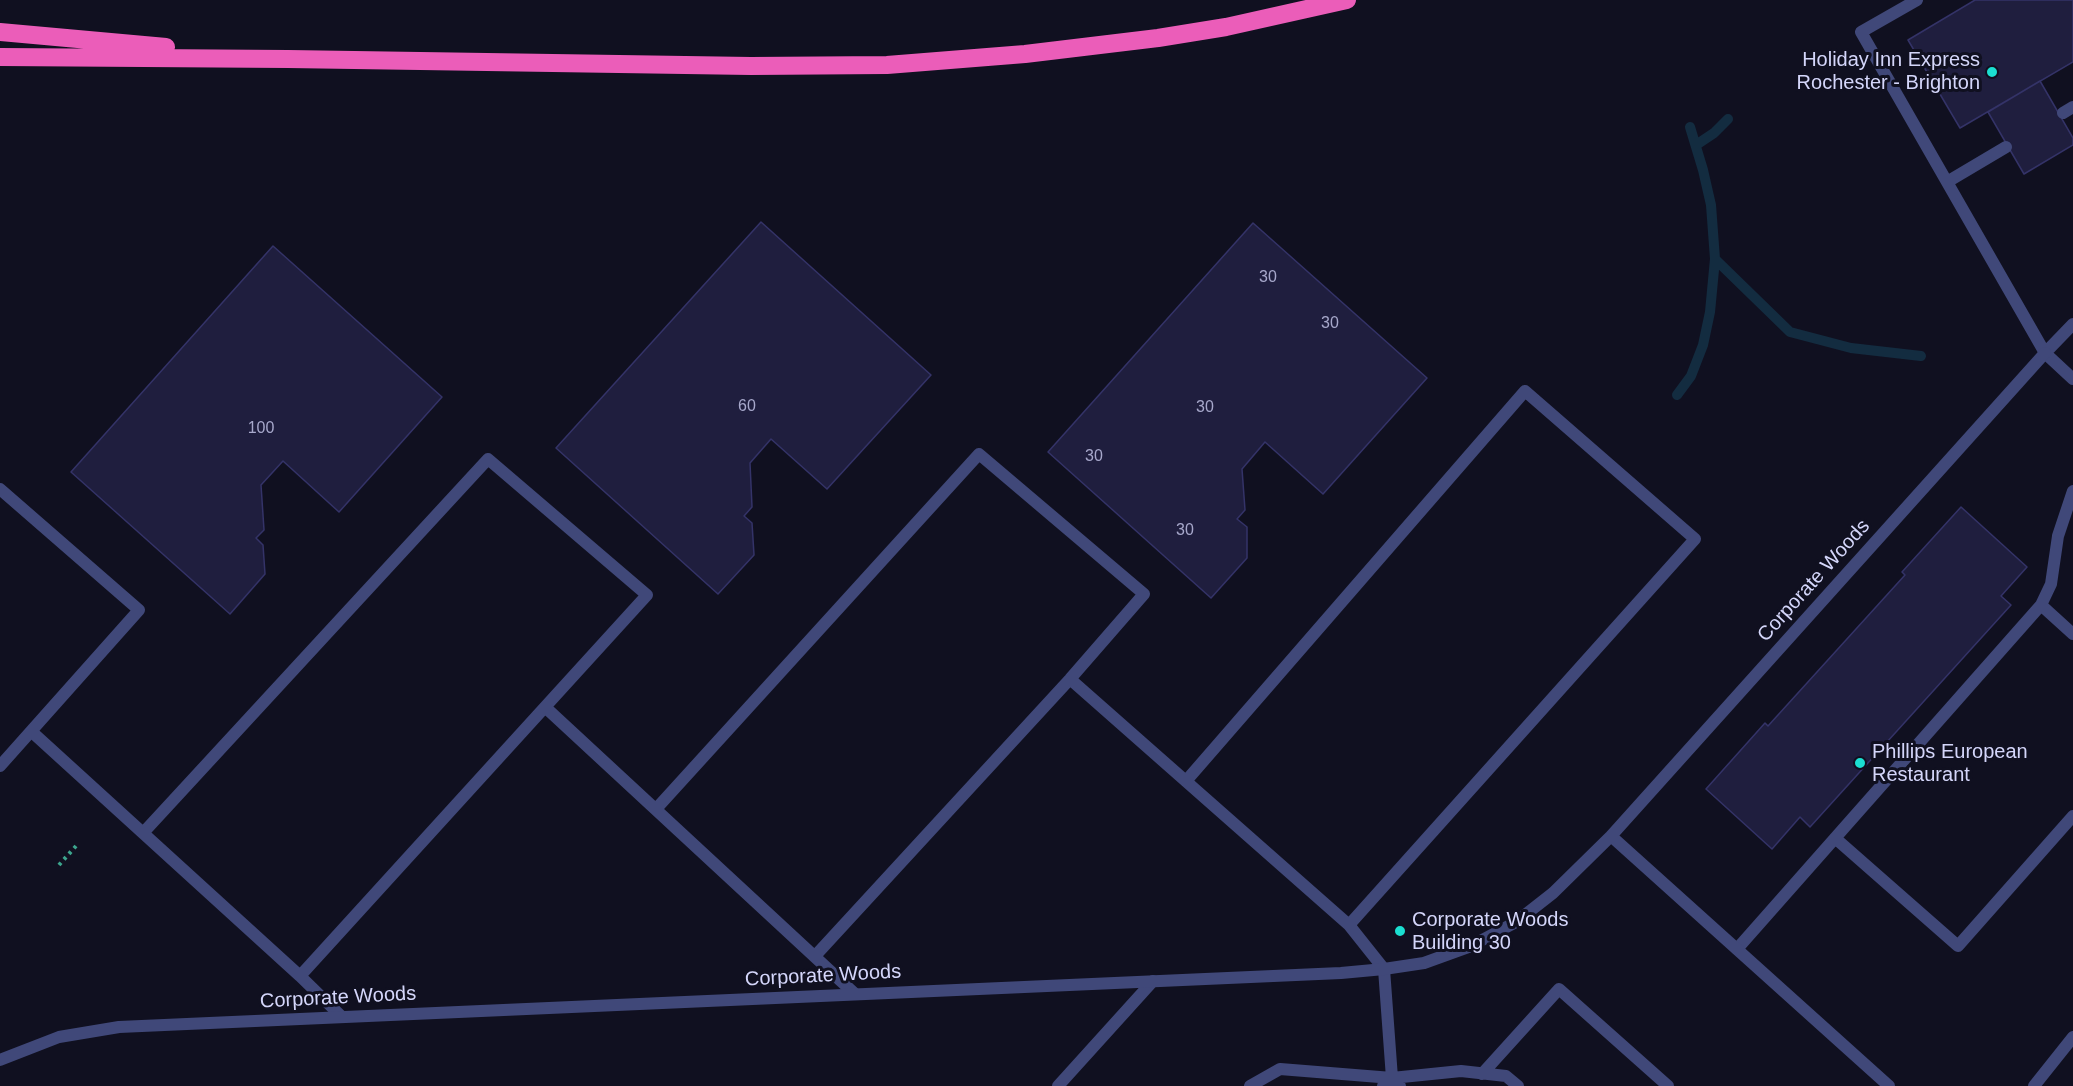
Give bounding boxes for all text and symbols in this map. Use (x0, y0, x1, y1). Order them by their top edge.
place label: Holiday Inn Express Rochester - Brighton (1797, 48, 1980, 95)
marker: Holiday Inn Express Rochester - Brighton (1985, 65, 1999, 79)
house number: 30 (1259, 268, 1277, 288)
house number: 30 (1321, 314, 1339, 334)
house number: 60 (738, 397, 756, 417)
house number: 30 (1196, 398, 1214, 418)
house number: 100 (248, 419, 274, 439)
house number: 30 (1085, 447, 1103, 467)
street label: Corporate Woods (1753, 515, 1875, 647)
house number: 30 (1176, 521, 1194, 541)
place label: Phillips European Restaurant (1872, 740, 2028, 787)
marker: Phillips European Restaurant (1853, 756, 1867, 770)
place label: Corporate Woods Building 30 (1412, 908, 1568, 955)
marker: Corporate Woods Building 30 (1393, 924, 1407, 938)
street label: Corporate Woods (744, 960, 902, 992)
street label: Corporate Woods (259, 982, 417, 1014)

